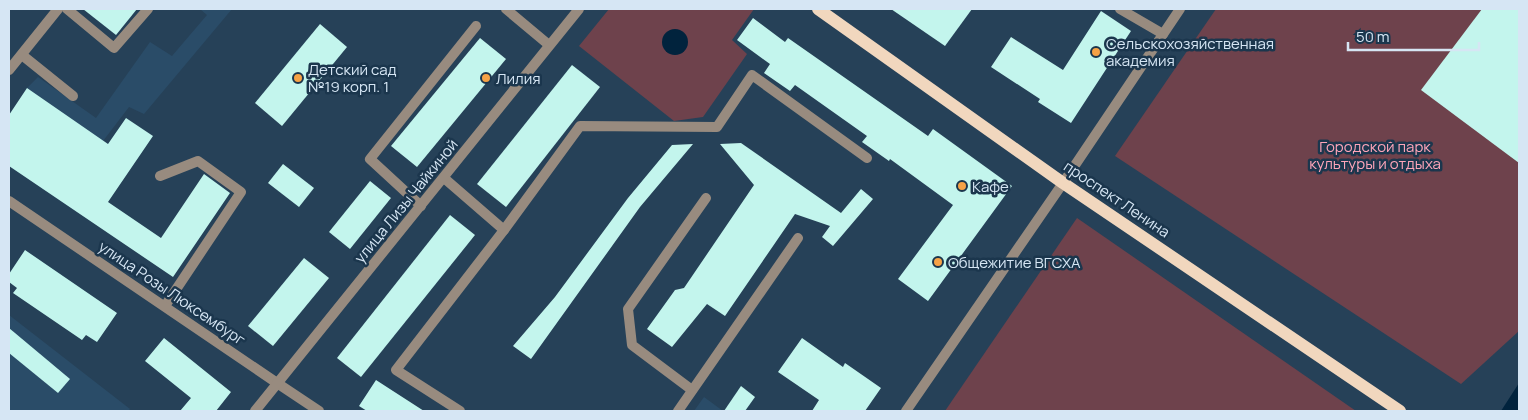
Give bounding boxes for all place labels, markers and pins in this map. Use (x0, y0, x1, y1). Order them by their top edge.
place label: Сельскохозяйственная академия (1106, 33, 1274, 71)
marker: Сельскохозяйственная академия (1090, 46, 1102, 58)
place label: Детский сад №19 корп. 1 (308, 59, 397, 97)
place label: Лилия (496, 68, 540, 89)
marker: Детский сад №19 корп. 1 (292, 72, 304, 84)
marker: Лилия (480, 72, 492, 84)
place label: Кафе (972, 176, 1009, 197)
marker: Кафе (956, 180, 968, 192)
place label: Общежитие ВГСХА (948, 252, 1081, 273)
marker: Общежитие ВГСХА (932, 256, 944, 268)

